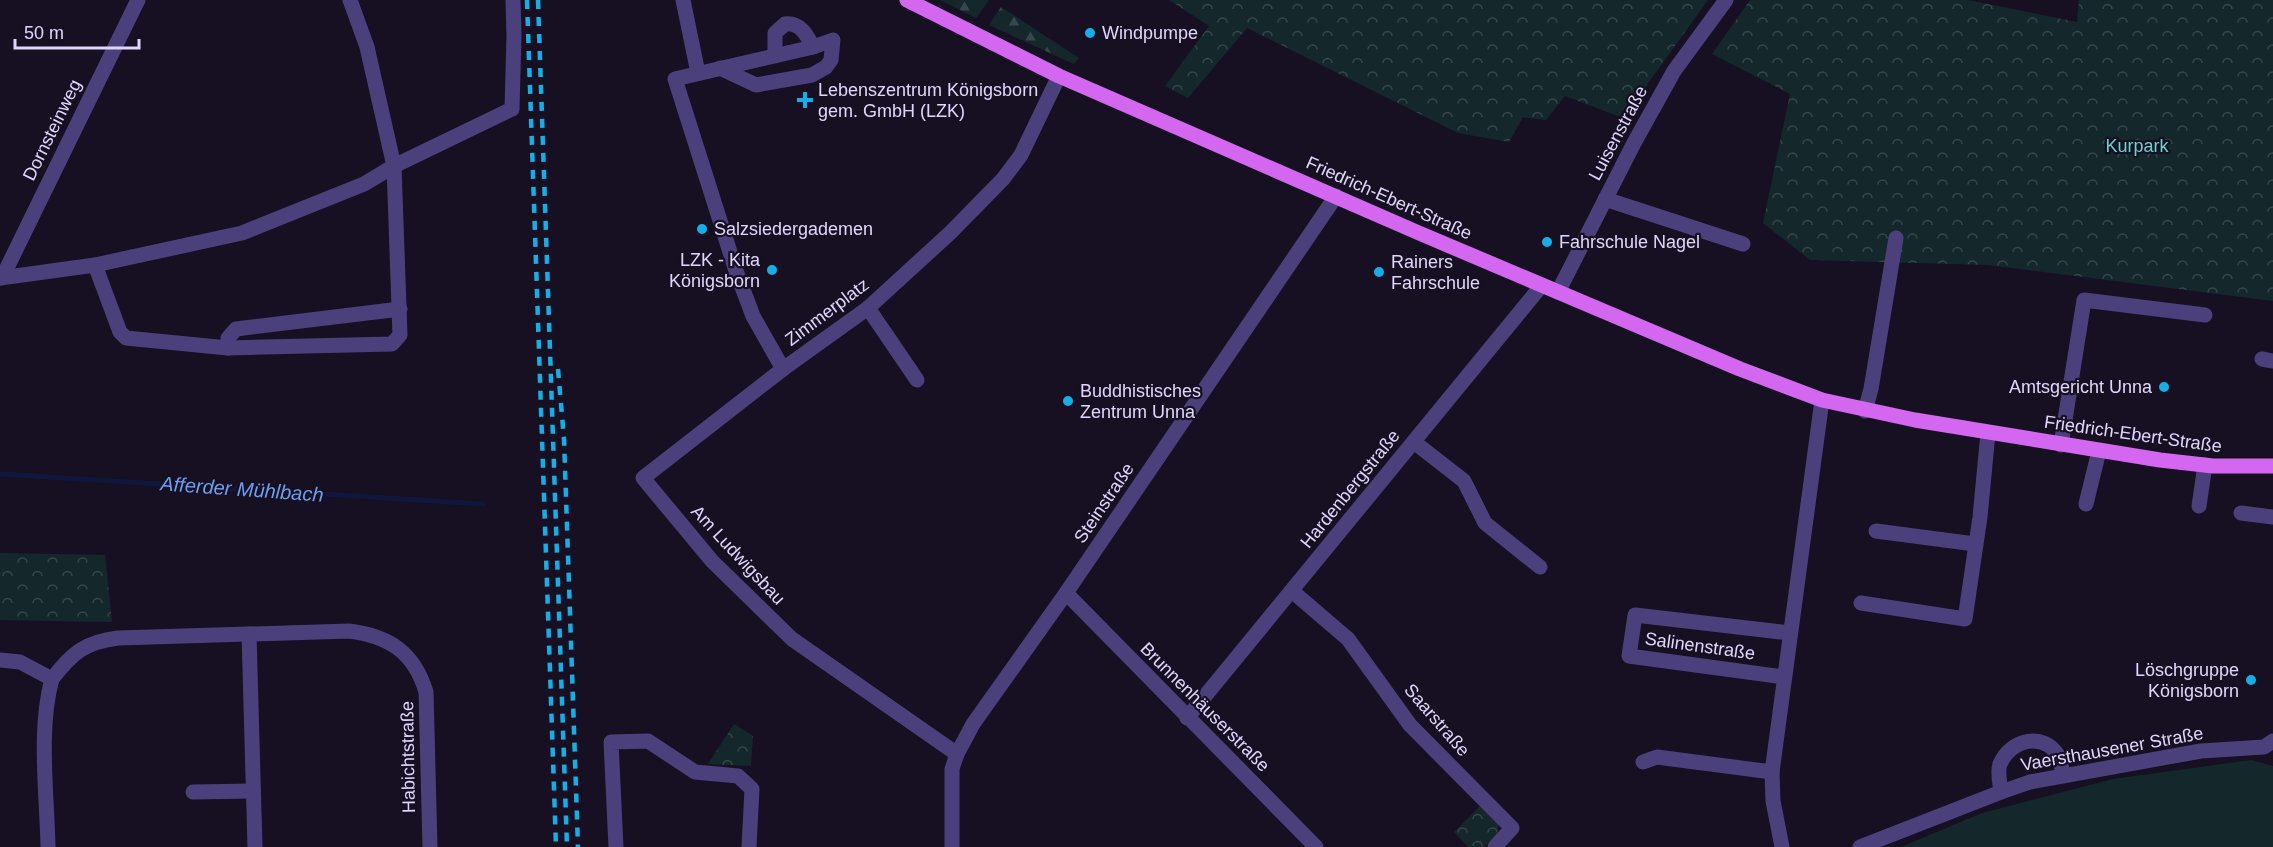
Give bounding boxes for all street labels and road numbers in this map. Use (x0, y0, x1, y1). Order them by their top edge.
street label: Dornsteinweg (19, 76, 85, 184)
street label: Luisenstraße (1585, 82, 1651, 184)
street label: Friedrich-Ebert-Straße (1303, 152, 1475, 244)
street label: Zimmerplatz (781, 274, 873, 350)
street label: Friedrich-Ebert-Straße (2043, 412, 2223, 456)
street label: Hardenbergstraße (1296, 426, 1404, 552)
street label: Steinstraße (1070, 459, 1138, 547)
street label: Am Ludwigsbau (687, 501, 789, 609)
street label: Salinenstraße (1644, 628, 1756, 664)
street label: Brunnenhäuserstraße (1136, 638, 1274, 776)
street label: Saarstraße (1400, 680, 1474, 760)
street label: Habichtstraße (397, 701, 419, 813)
street label: Vaersthausener Straße (2019, 723, 2205, 775)

